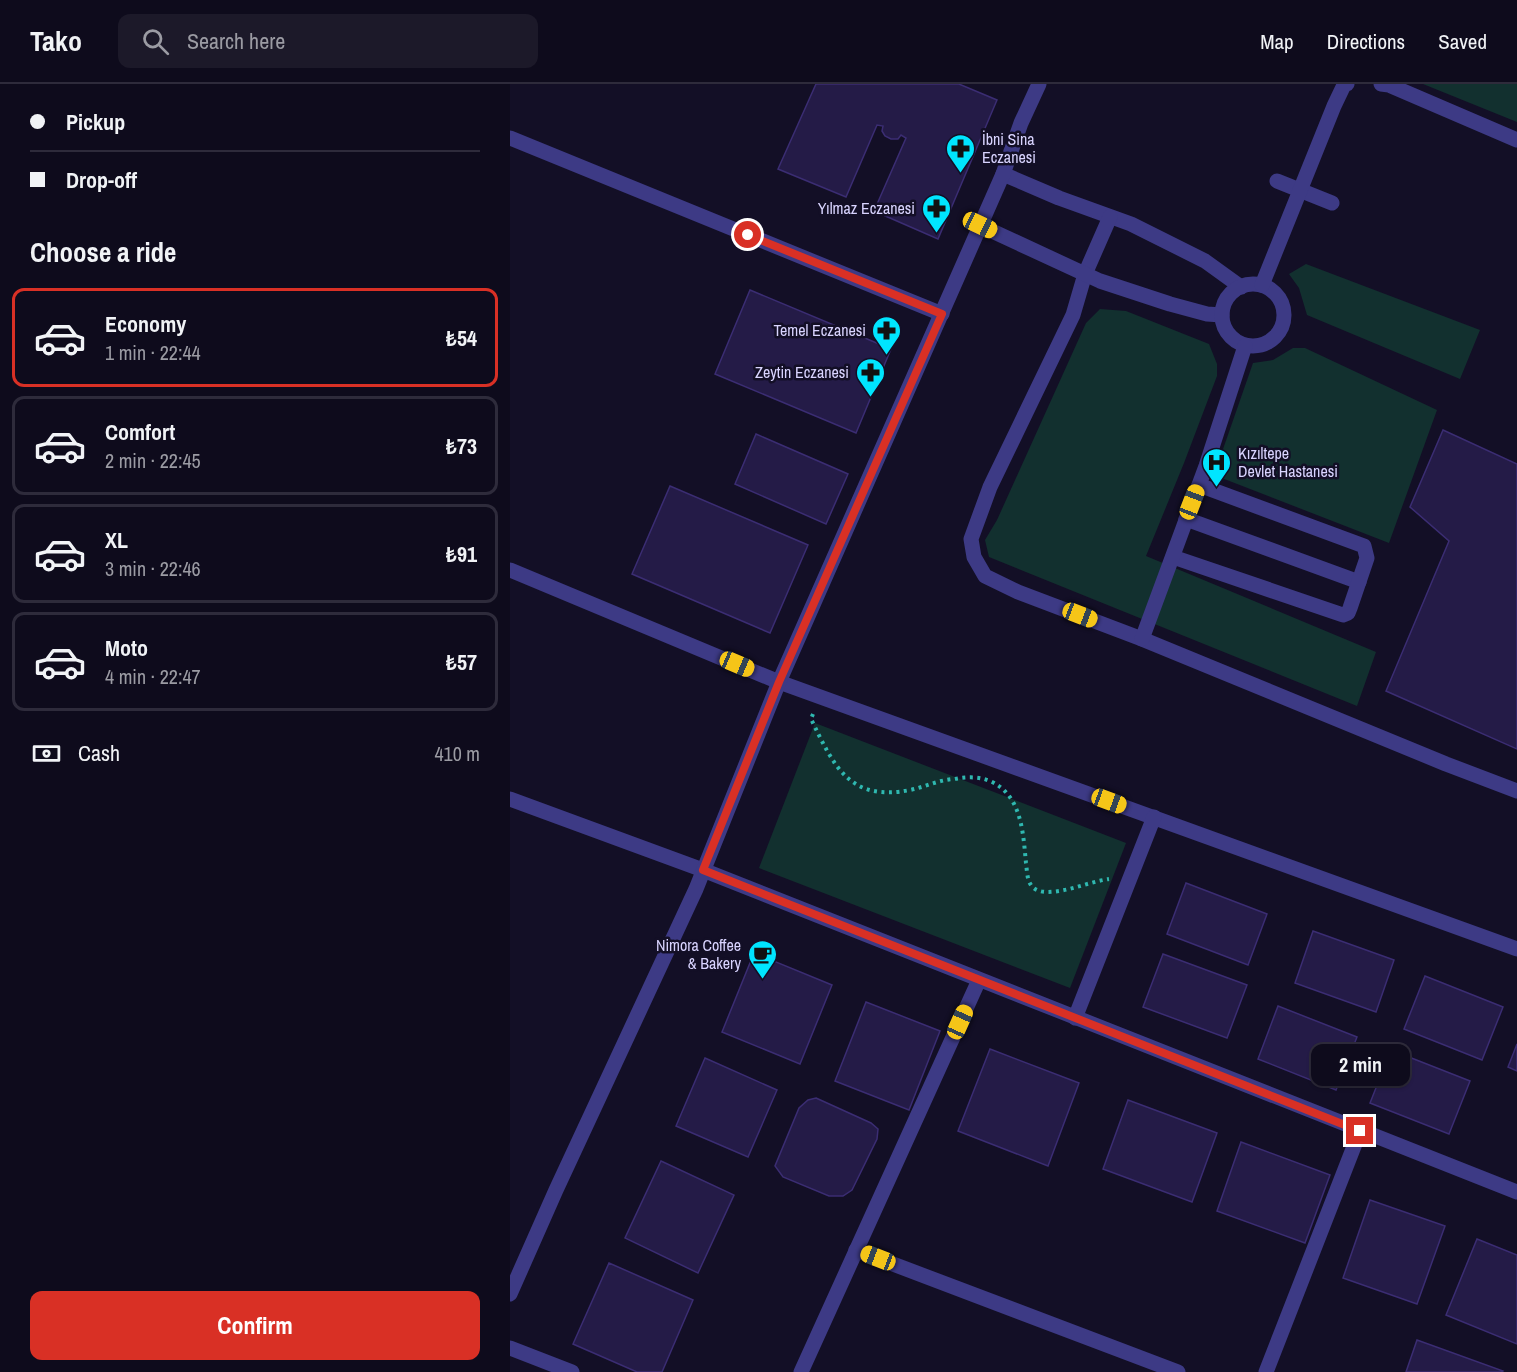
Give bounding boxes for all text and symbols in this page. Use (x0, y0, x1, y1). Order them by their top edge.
search box (118, 14, 538, 68)
text: Tako (30, 22, 82, 60)
icon: search (139, 25, 172, 58)
text: Search here (187, 26, 285, 56)
text: Map (1260, 27, 1294, 56)
text: Directions (1327, 27, 1405, 56)
text: Saved (1438, 27, 1487, 56)
text: Pickup (66, 107, 125, 137)
place label: İbni Sina Eczanesi (982, 128, 1036, 168)
pharmacy icon: İbni Sina Eczanesi (945, 132, 977, 174)
text: Drop-off (66, 165, 137, 195)
pharmacy icon: Yılmaz Eczanesi (920, 192, 952, 234)
place label: Yılmaz Eczanesi (818, 197, 915, 219)
car (960, 209, 1000, 241)
route start (734, 221, 761, 248)
text: Choose a ride (30, 234, 176, 270)
text: Economy (105, 309, 186, 339)
icon: car (33, 311, 87, 365)
pharmacy icon: Temel Eczanesi (871, 314, 903, 356)
place label: Temel Eczanesi (773, 319, 866, 341)
text: ₺54 (446, 323, 477, 353)
text: 1 min · 22:44 (105, 339, 201, 366)
pharmacy icon: Zeytin Eczanesi (854, 356, 886, 398)
place label: Zeytin Eczanesi (755, 361, 849, 383)
text: Comfort (105, 417, 175, 447)
icon: car (33, 419, 87, 473)
text: ₺73 (446, 431, 477, 461)
place label: Kızıltepe Devlet Hastanesi (1238, 442, 1338, 482)
hospital icon: Kızıltepe Devlet Hastanesi (1201, 446, 1233, 488)
text: 2 min · 22:45 (105, 447, 201, 474)
car (1177, 482, 1207, 522)
text: XL (105, 525, 128, 555)
icon: car (33, 527, 87, 581)
text: ₺91 (446, 539, 477, 569)
text: 3 min · 22:46 (105, 555, 201, 582)
car (1060, 600, 1100, 630)
text: Moto (105, 633, 148, 663)
icon: car (33, 635, 87, 689)
text: ₺57 (446, 647, 477, 677)
car (717, 649, 757, 679)
text: 4 min · 22:47 (105, 663, 201, 690)
icon: cash (30, 737, 63, 770)
text: Cash (78, 738, 120, 768)
text: 410 m (434, 740, 480, 767)
car (1089, 786, 1129, 816)
place label: Nimora Coffee & Bakery (656, 934, 741, 974)
cafe icon: Nimora Coffee & Bakery (746, 938, 778, 980)
car (944, 1002, 976, 1042)
callout: 2 min (1310, 1044, 1410, 1086)
text: 2 min (1339, 1051, 1382, 1078)
route end (1346, 1117, 1373, 1144)
car (858, 1243, 898, 1273)
button: Confirm (30, 1291, 480, 1360)

